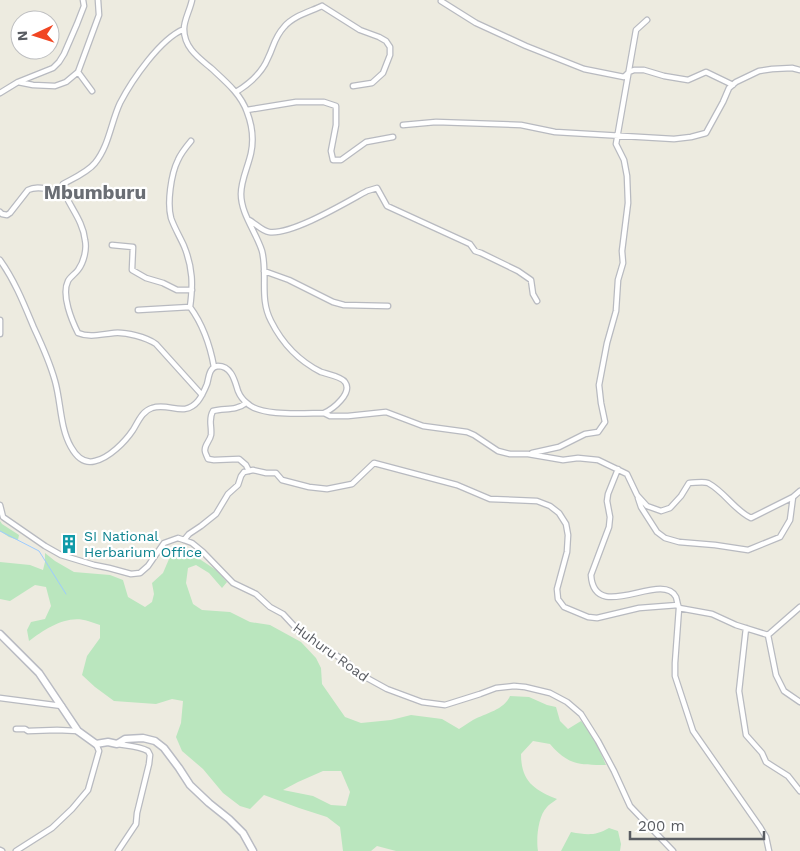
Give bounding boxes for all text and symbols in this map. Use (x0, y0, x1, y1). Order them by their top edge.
north arrow (10, 10, 60, 60)
text: N (14, 30, 30, 42)
district label: Mbumburu (44, 181, 146, 204)
place label: SI National Herbarium Office (84, 528, 202, 560)
building icon: SI National Herbarium Office (58, 533, 80, 555)
street label: Huhuru Road (290, 619, 372, 685)
scale bar (630, 808, 764, 840)
text: 200 m (638, 817, 685, 835)

